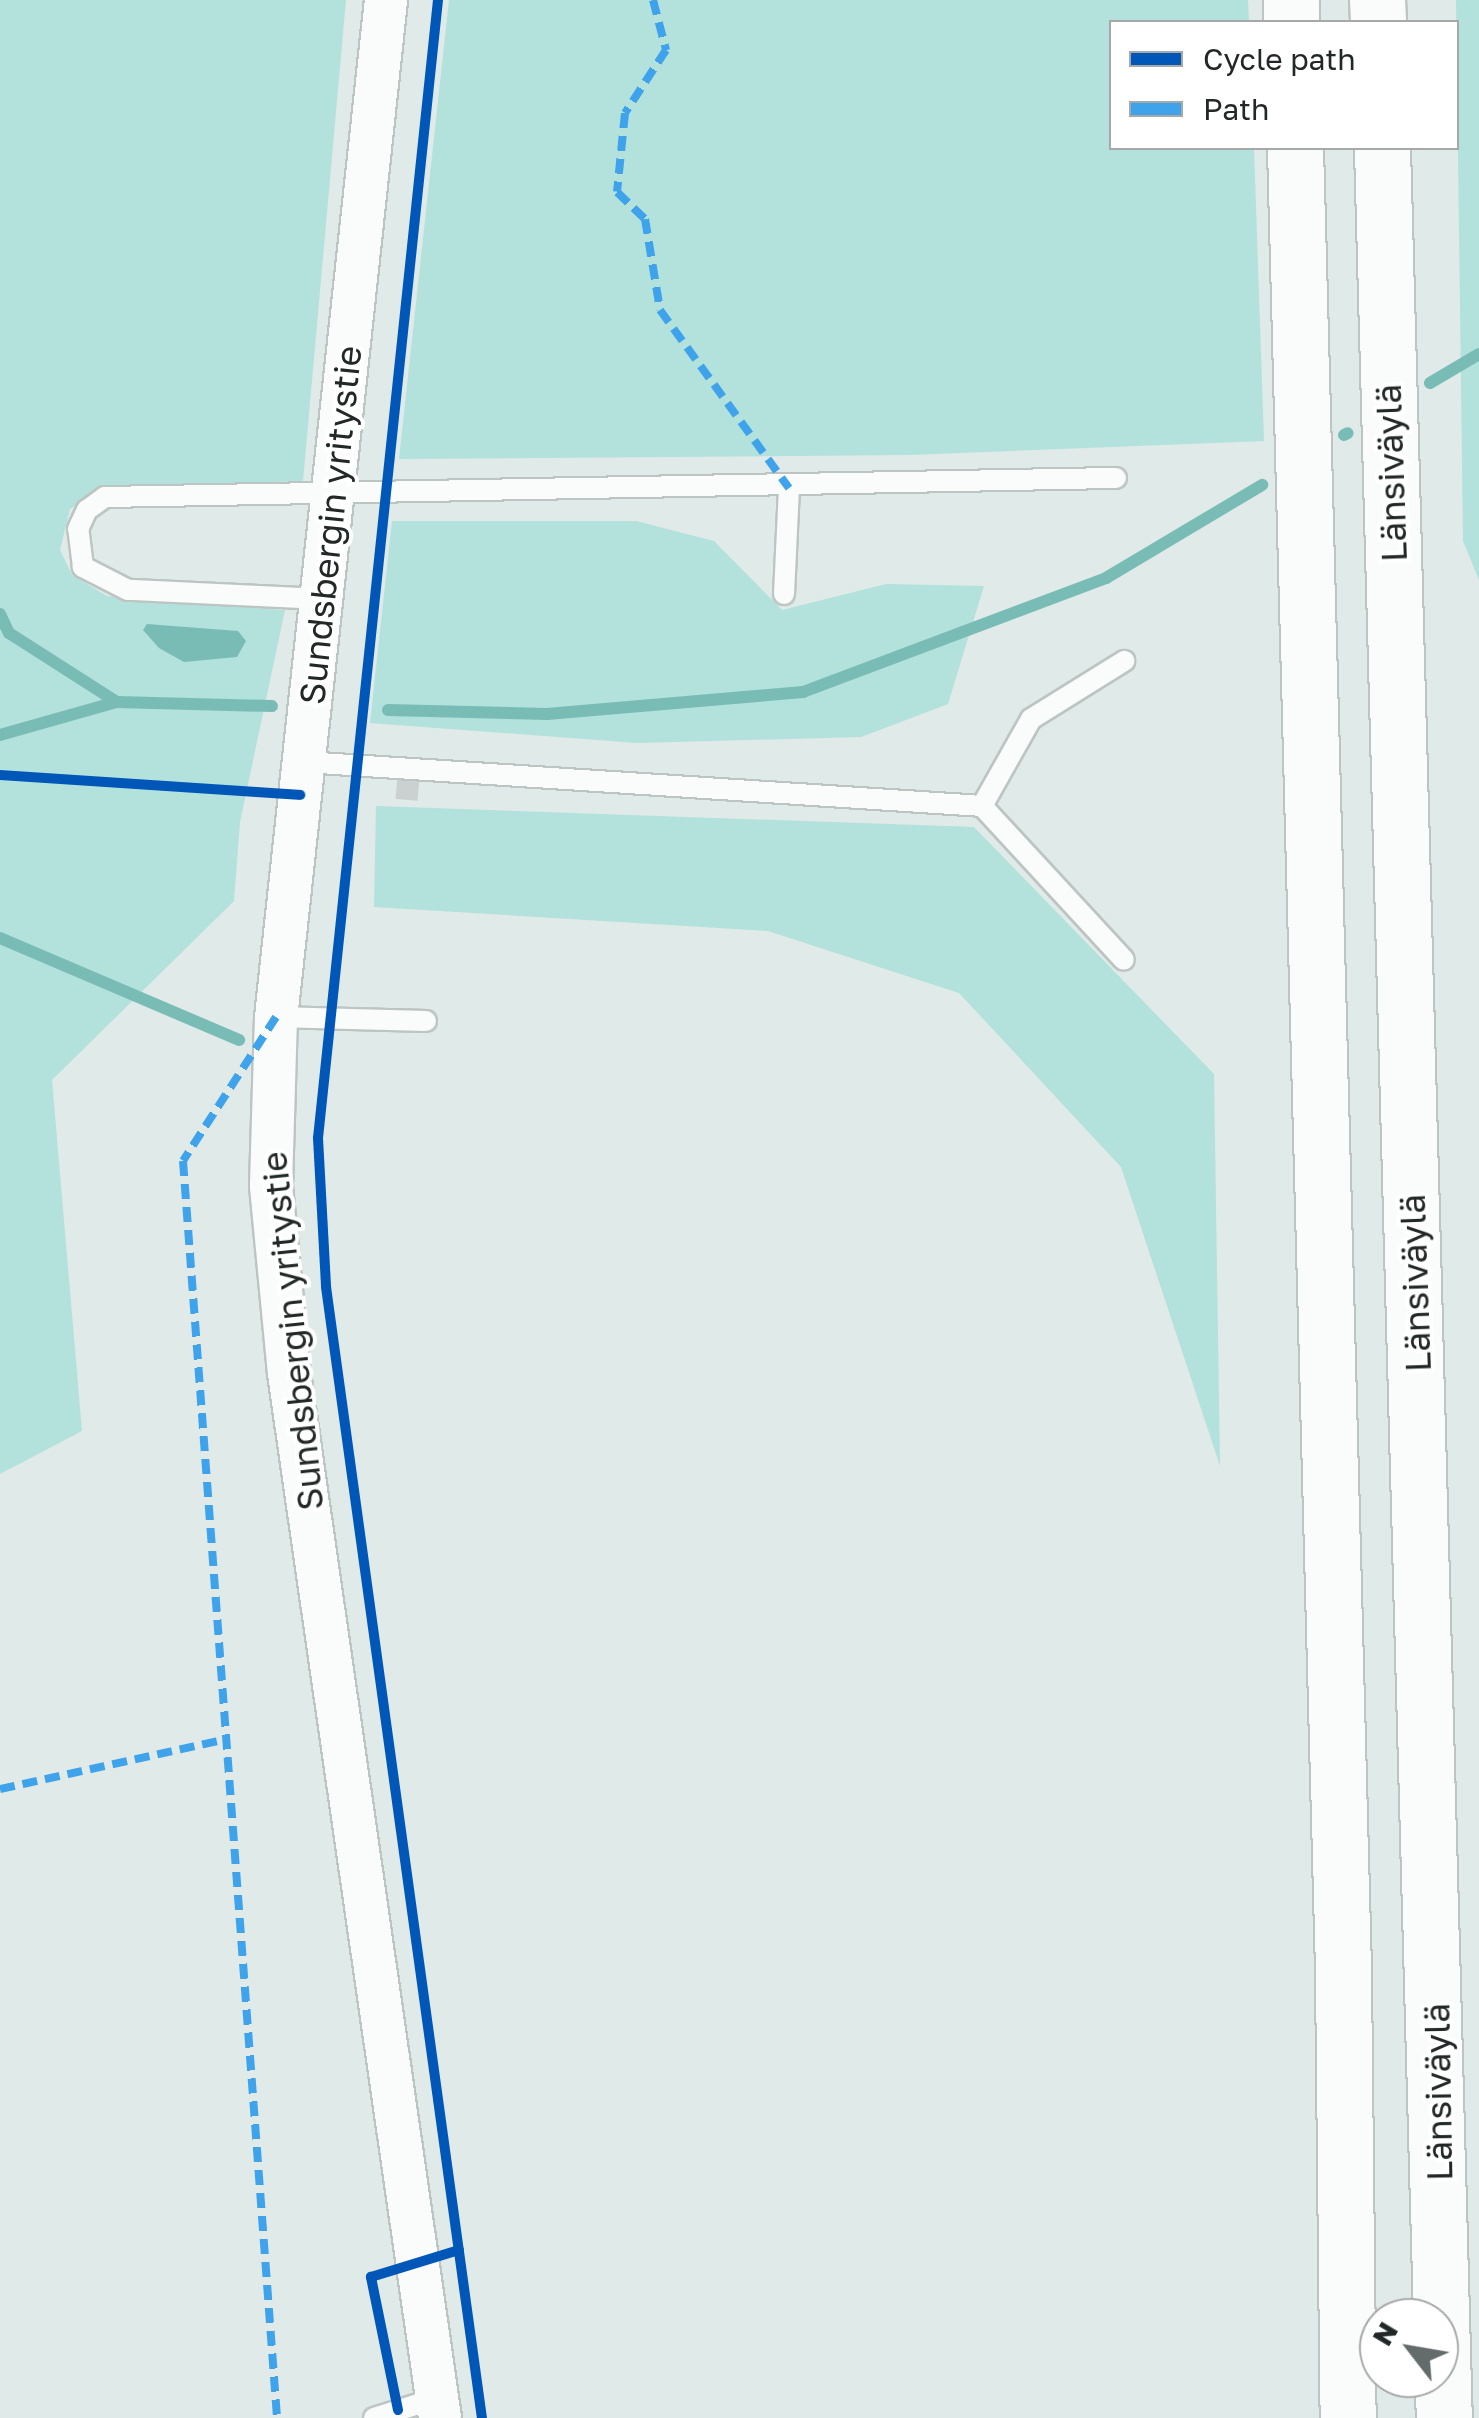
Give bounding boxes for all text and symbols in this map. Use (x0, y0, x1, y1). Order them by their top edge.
legend (1109, 20, 1459, 150)
text: Cycle path (1203, 41, 1356, 77)
text: Path (1203, 91, 1269, 127)
street label: Sundsbergin yritystie (290, 343, 370, 707)
street label: Länsiväylä (1367, 383, 1415, 563)
street label: Sundsbergin yritystie (252, 1149, 332, 1513)
street label: Länsiväylä (1391, 1193, 1439, 1373)
street label: Länsiväylä (1415, 2003, 1461, 2181)
north arrow (1359, 2298, 1459, 2398)
text: N (1365, 2316, 1404, 2351)

